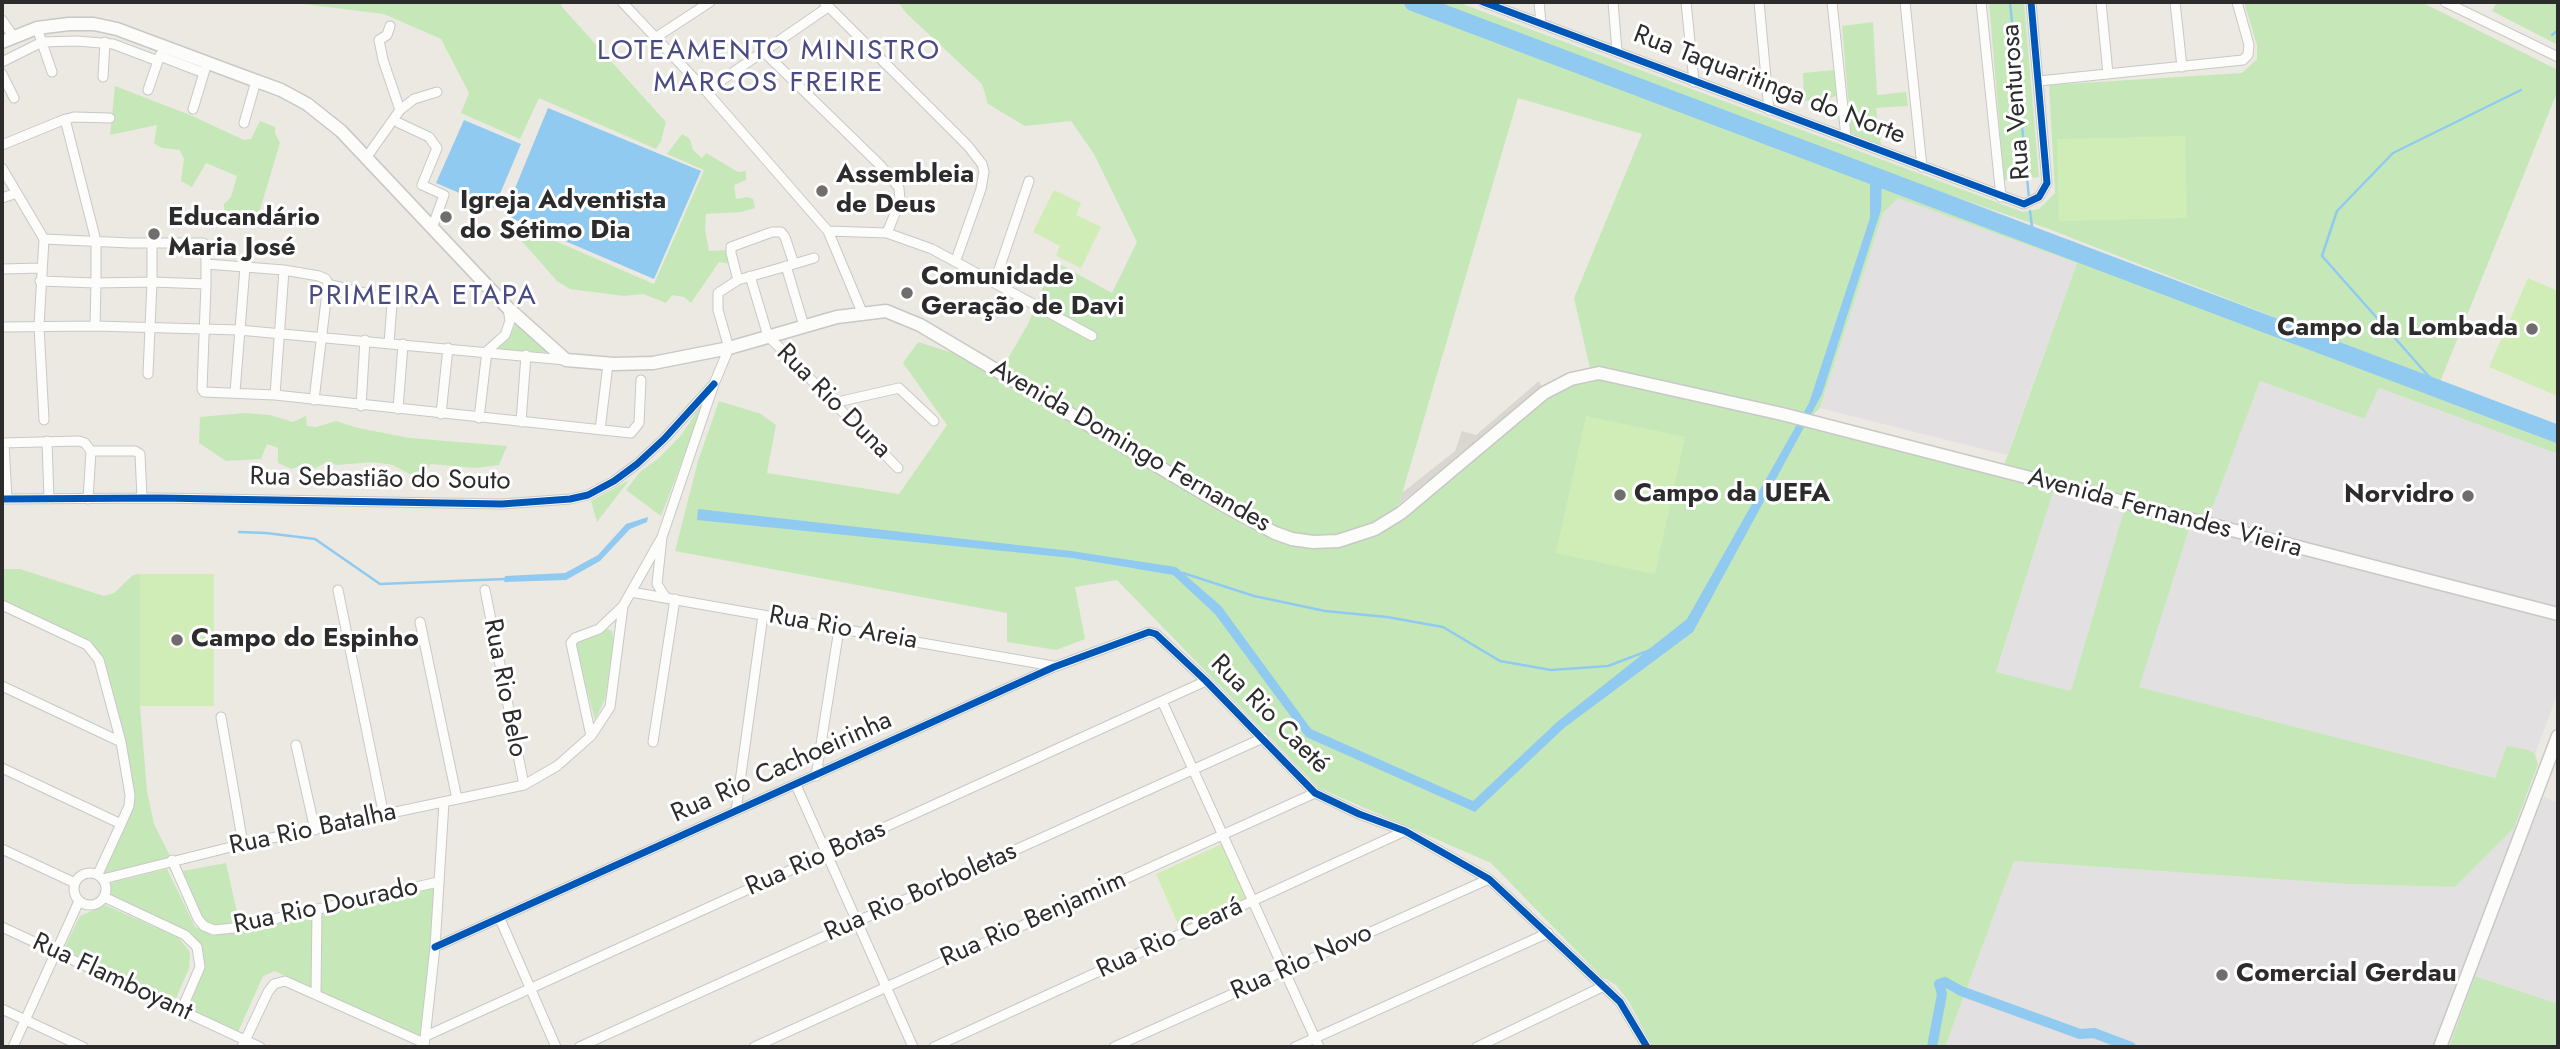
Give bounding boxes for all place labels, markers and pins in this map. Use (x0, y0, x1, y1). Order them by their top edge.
place label: Assembleia de Deus (836, 160, 974, 222)
marker: Assembleia de Deus (814, 183, 830, 199)
place label: Igreja Adventista do Sétimo Dia (460, 186, 666, 248)
place label: Educandário Maria José (168, 203, 320, 264)
marker: Igreja Adventista do Sétimo Dia (438, 209, 454, 225)
marker: Educandário Maria José (146, 226, 162, 242)
place label: Comunidade Geração de Davi (921, 262, 1124, 324)
marker: Comunidade Geração de Davi (899, 285, 915, 301)
place label: Campo da Lombada (2277, 313, 2518, 345)
marker: Campo da Lombada (2524, 321, 2540, 337)
place label: Campo da UEFA (1634, 479, 1830, 511)
place label: Norvidro (2344, 480, 2454, 512)
marker: Campo da UEFA (1612, 487, 1628, 503)
marker: Norvidro (2460, 488, 2476, 504)
place label: Campo do Espinho (191, 624, 419, 656)
marker: Campo do Espinho (169, 632, 185, 648)
place label: Comercial Gerdau (2236, 959, 2457, 991)
marker: Comercial Gerdau (2214, 967, 2230, 983)

